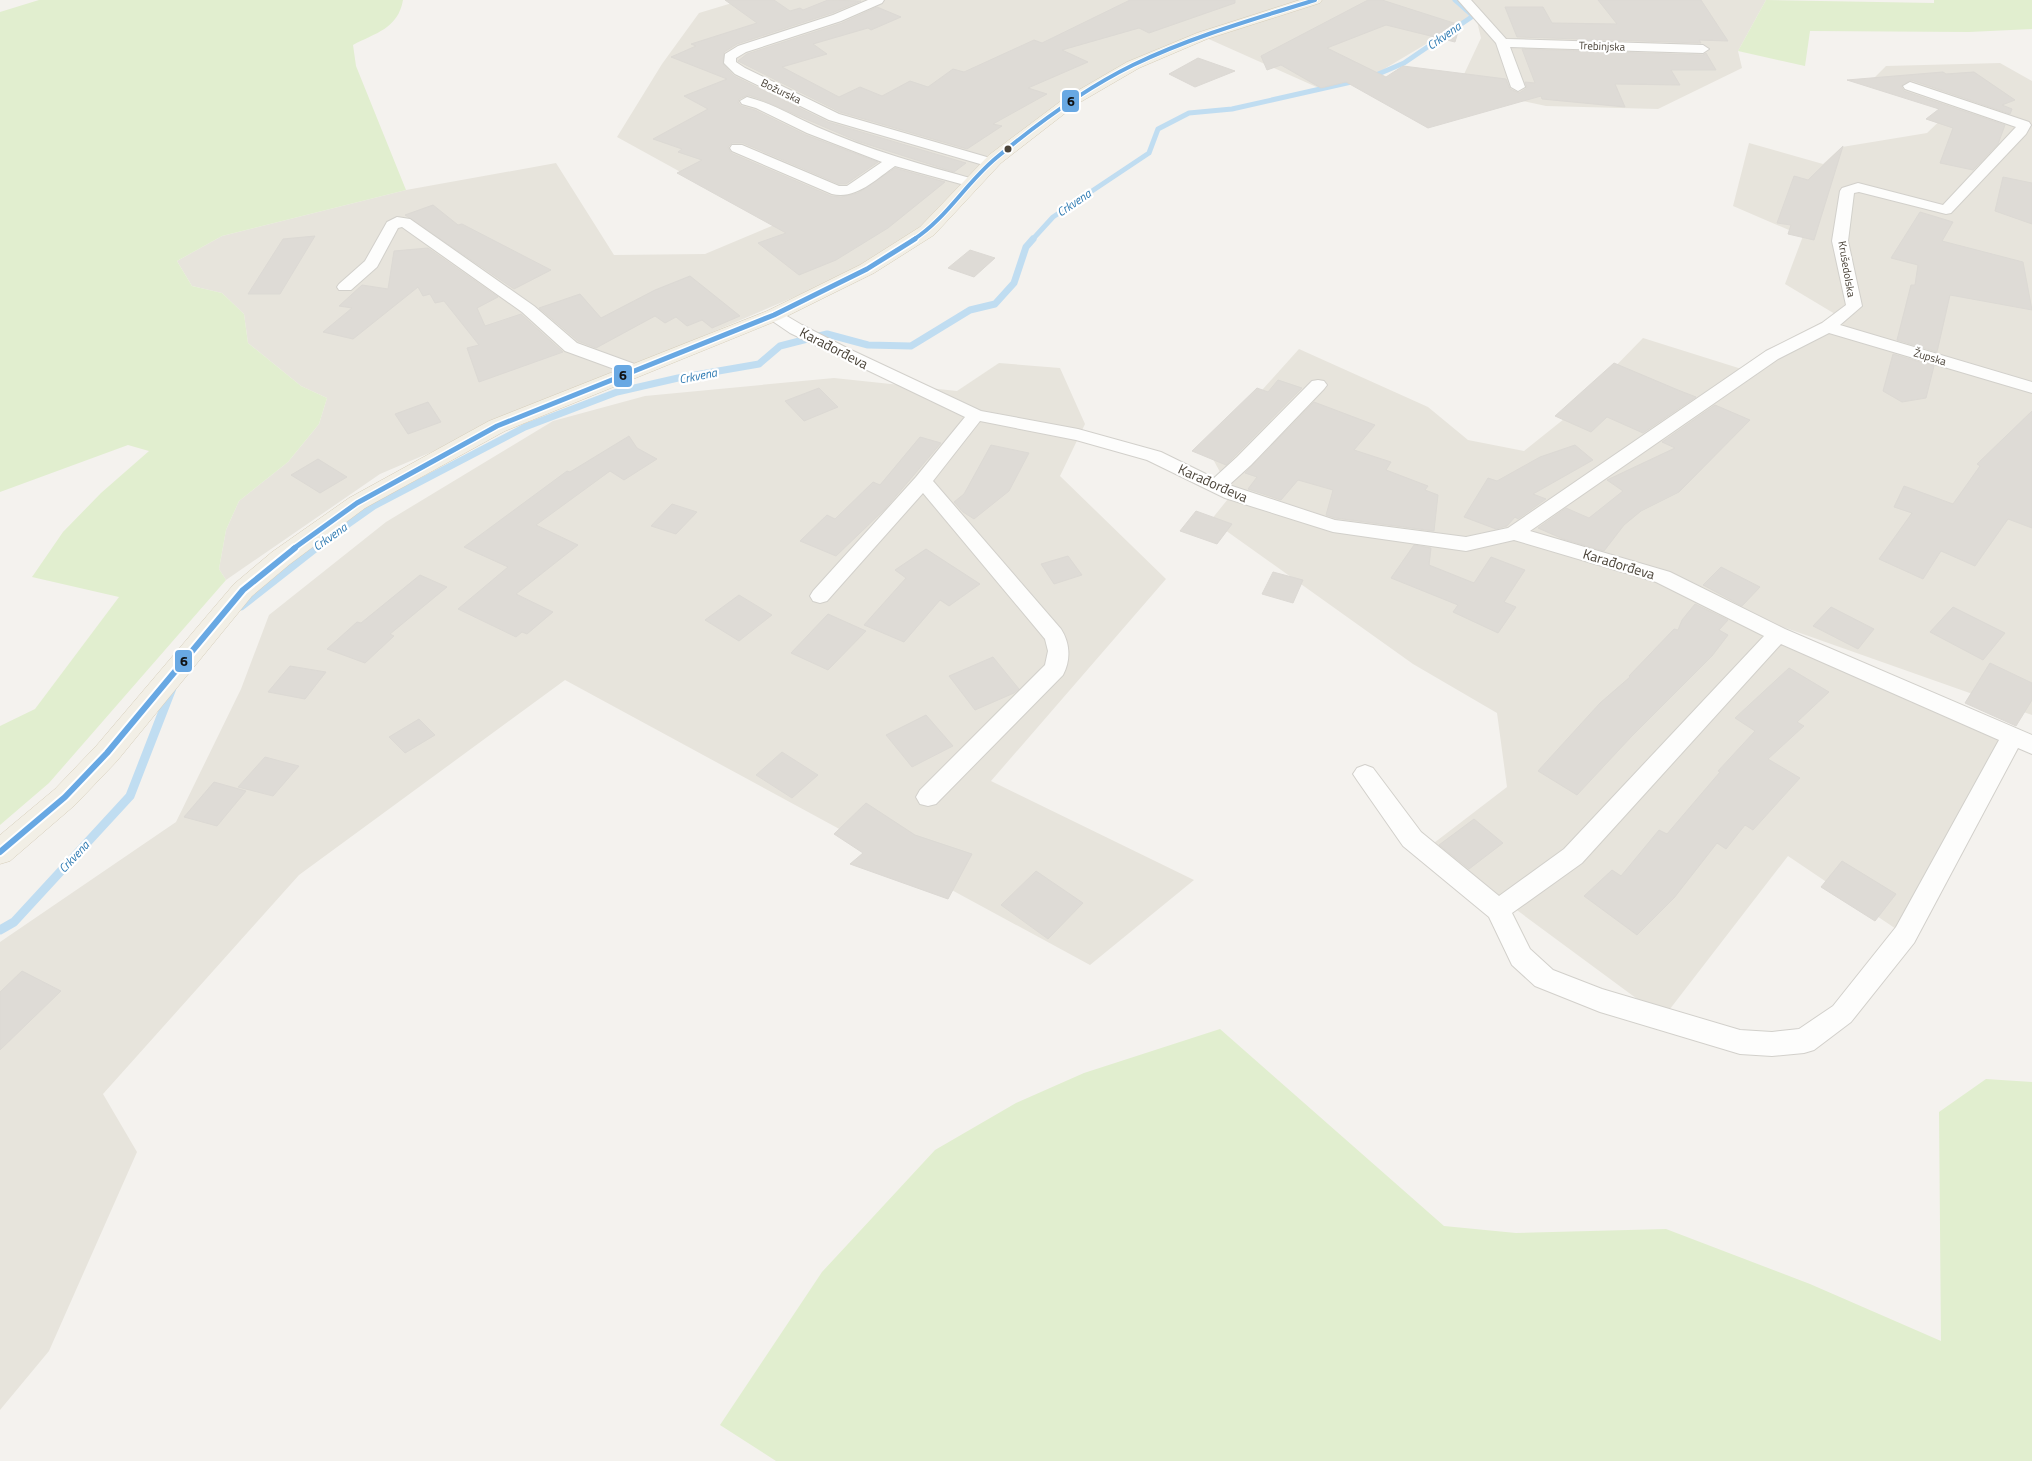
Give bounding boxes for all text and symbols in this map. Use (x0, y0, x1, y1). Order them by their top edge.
water label: Crkvena (1423, 16, 1466, 54)
street label: Trebinjska (1579, 37, 1626, 55)
street label: Božurska (758, 74, 804, 108)
line badge: 6 (1061, 89, 1080, 113)
text: 6 (1067, 90, 1075, 111)
unlabelled marker (1003, 144, 1013, 154)
water label: Crkvena (1053, 184, 1096, 221)
street label: Krušedolska (1834, 240, 1860, 299)
street label: Karađorđeva (796, 321, 872, 374)
street label: Župska (1912, 344, 1949, 370)
water label: Crkvena (677, 362, 719, 388)
line badge: 6 (613, 364, 633, 388)
text: 6 (619, 364, 627, 385)
street label: Karađorđeva (1175, 458, 1251, 507)
water label: Crkvena (309, 517, 352, 555)
street label: Karađorđeva (1581, 543, 1658, 584)
line badge: 6 (174, 649, 193, 673)
text: 6 (180, 650, 188, 671)
water label: Crkvena (54, 836, 94, 877)

